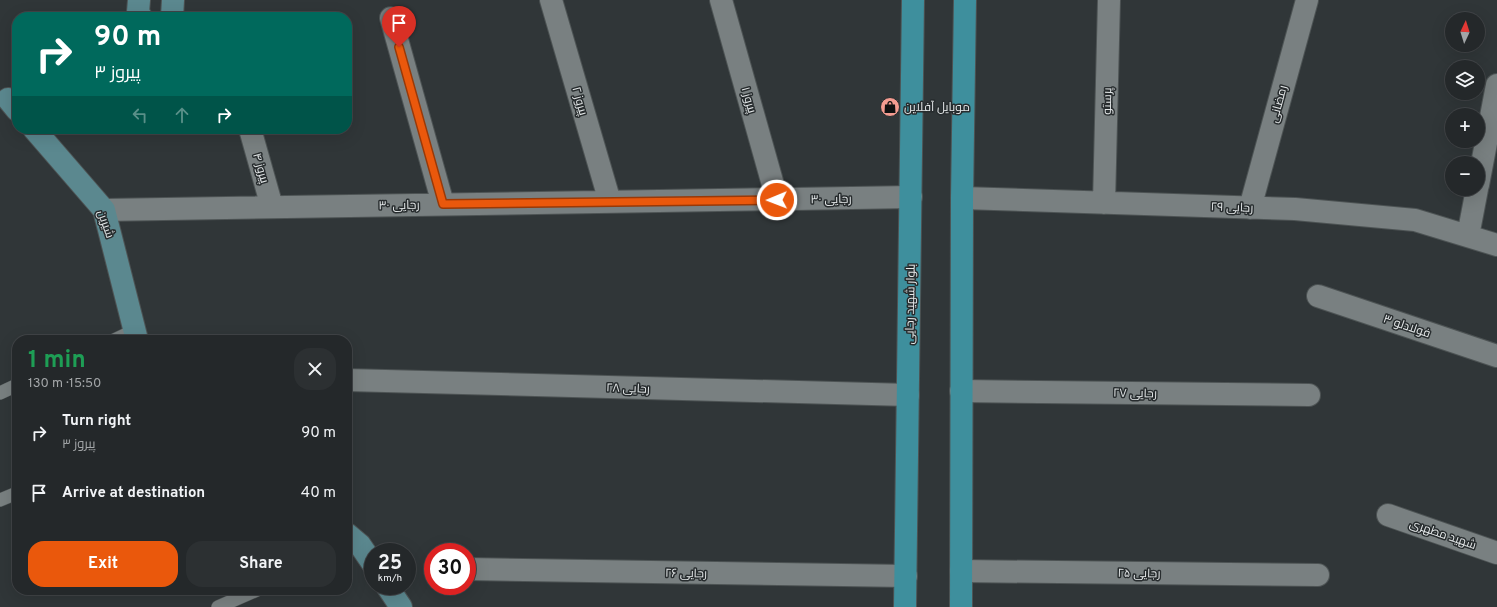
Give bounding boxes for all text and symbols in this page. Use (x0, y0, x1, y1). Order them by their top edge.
pin (382, 6, 416, 47)
icon: arrive (388, 12, 410, 34)
north arrow (1445, 12, 1485, 52)
map controls (1445, 12, 1485, 196)
text: 90 m (94, 20, 161, 56)
icon: right (28, 28, 80, 80)
button: layers (1445, 60, 1485, 100)
text: پیروز ۳ (94, 62, 140, 85)
street label: رمضانی (1266, 84, 1292, 125)
street label: پیروز ۲ (567, 85, 591, 118)
street label: پیروز ۱ (737, 85, 760, 116)
street label: پرستو (1100, 86, 1116, 115)
shop icon: موبایل آفلاین (879, 96, 901, 118)
place label: موبایل آفلاین (904, 100, 970, 116)
icon: left (129, 104, 151, 126)
icon: ahead (171, 104, 193, 126)
icon: right (213, 104, 235, 126)
button: + (1445, 108, 1485, 148)
street label: پیروز ۴ (248, 151, 272, 186)
button: − (1445, 156, 1485, 196)
position arrow (756, 179, 798, 221)
street label: رجایی ۳۰ (810, 192, 852, 208)
street label: رجایی ۳۰ (378, 198, 420, 214)
street label: رجایی ۲۹ (1210, 199, 1254, 217)
street label: شیرین (93, 208, 117, 241)
street label: بلوار شهید رجایی (902, 263, 920, 345)
street label: فولادلو ۳ (1381, 311, 1432, 342)
text: 1 min (28, 346, 86, 376)
button: close (294, 348, 336, 390)
text: 130 m · 15:50 (28, 376, 101, 392)
street label: رجایی ۲۸ (606, 380, 650, 398)
street label: رجایی ۲۷ (1113, 386, 1157, 402)
text: Turn right (62, 412, 131, 431)
icon: right (28, 422, 50, 444)
text: 90 m (301, 424, 336, 443)
text: پیروز ۳ (62, 437, 96, 453)
icon: arrive (28, 482, 50, 504)
text: Arrive at destination (62, 484, 205, 503)
text: 40 m (301, 484, 336, 503)
street label: شهید مطهری (1407, 516, 1478, 554)
button: Exit (28, 541, 178, 587)
button: Share (186, 541, 336, 587)
speed limit sign: 30 (424, 543, 476, 595)
text: 25 (378, 551, 402, 577)
street label: رجایی ۲۶ (665, 566, 707, 582)
street label: رجایی ۲۵ (1117, 566, 1161, 582)
text: km/h (378, 572, 402, 585)

